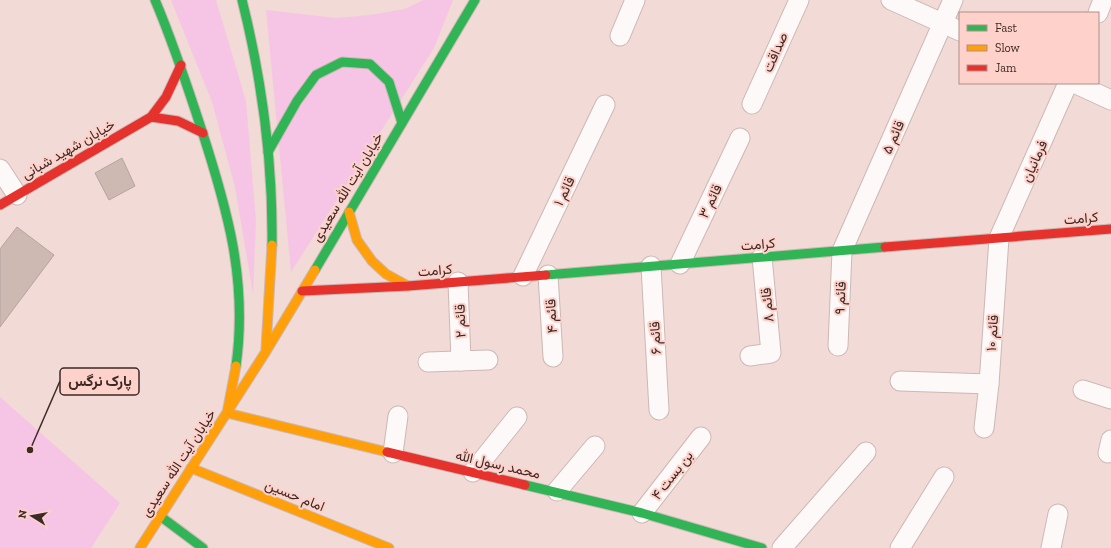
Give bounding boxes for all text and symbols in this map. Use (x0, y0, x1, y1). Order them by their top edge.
legend (959, 12, 1099, 84)
text: Fast (995, 21, 1018, 35)
street label: صداقت (759, 29, 792, 75)
text: Slow (995, 41, 1021, 55)
text: Jam (995, 61, 1017, 75)
street label: خیابان شهید شبانی (19, 116, 118, 183)
street label: قائم ۵ (879, 118, 908, 157)
street label: خیابان آیت الله سعیدی (308, 129, 387, 245)
street label: فرمانیان (1018, 138, 1051, 185)
street label: قائم ۱ (550, 174, 579, 209)
street label: قائم ۳ (695, 181, 726, 221)
street label: کرامت (1063, 209, 1099, 228)
street label: کرامت (740, 235, 776, 254)
street label: کرامت (417, 261, 453, 280)
street label: قائم ۹ (831, 281, 850, 315)
street label: قائم ۸ (758, 287, 777, 323)
street label: قائم ۴ (542, 298, 561, 334)
street label: قائم ۲ (451, 304, 470, 338)
street label: قائم ۱۰ (983, 314, 1002, 352)
street label: قائم ۶ (646, 321, 665, 355)
callout: پارک نرگس (60, 368, 139, 395)
text: پارک نرگس (68, 372, 132, 391)
street label: خیابان آیت الله سعیدی (137, 406, 219, 520)
street label: محمد رسول الله (454, 446, 542, 483)
street label: بن بست ۴ (648, 447, 697, 503)
street label: امام حسین (263, 476, 327, 515)
north arrow (12, 496, 52, 536)
text: N (15, 508, 30, 520)

